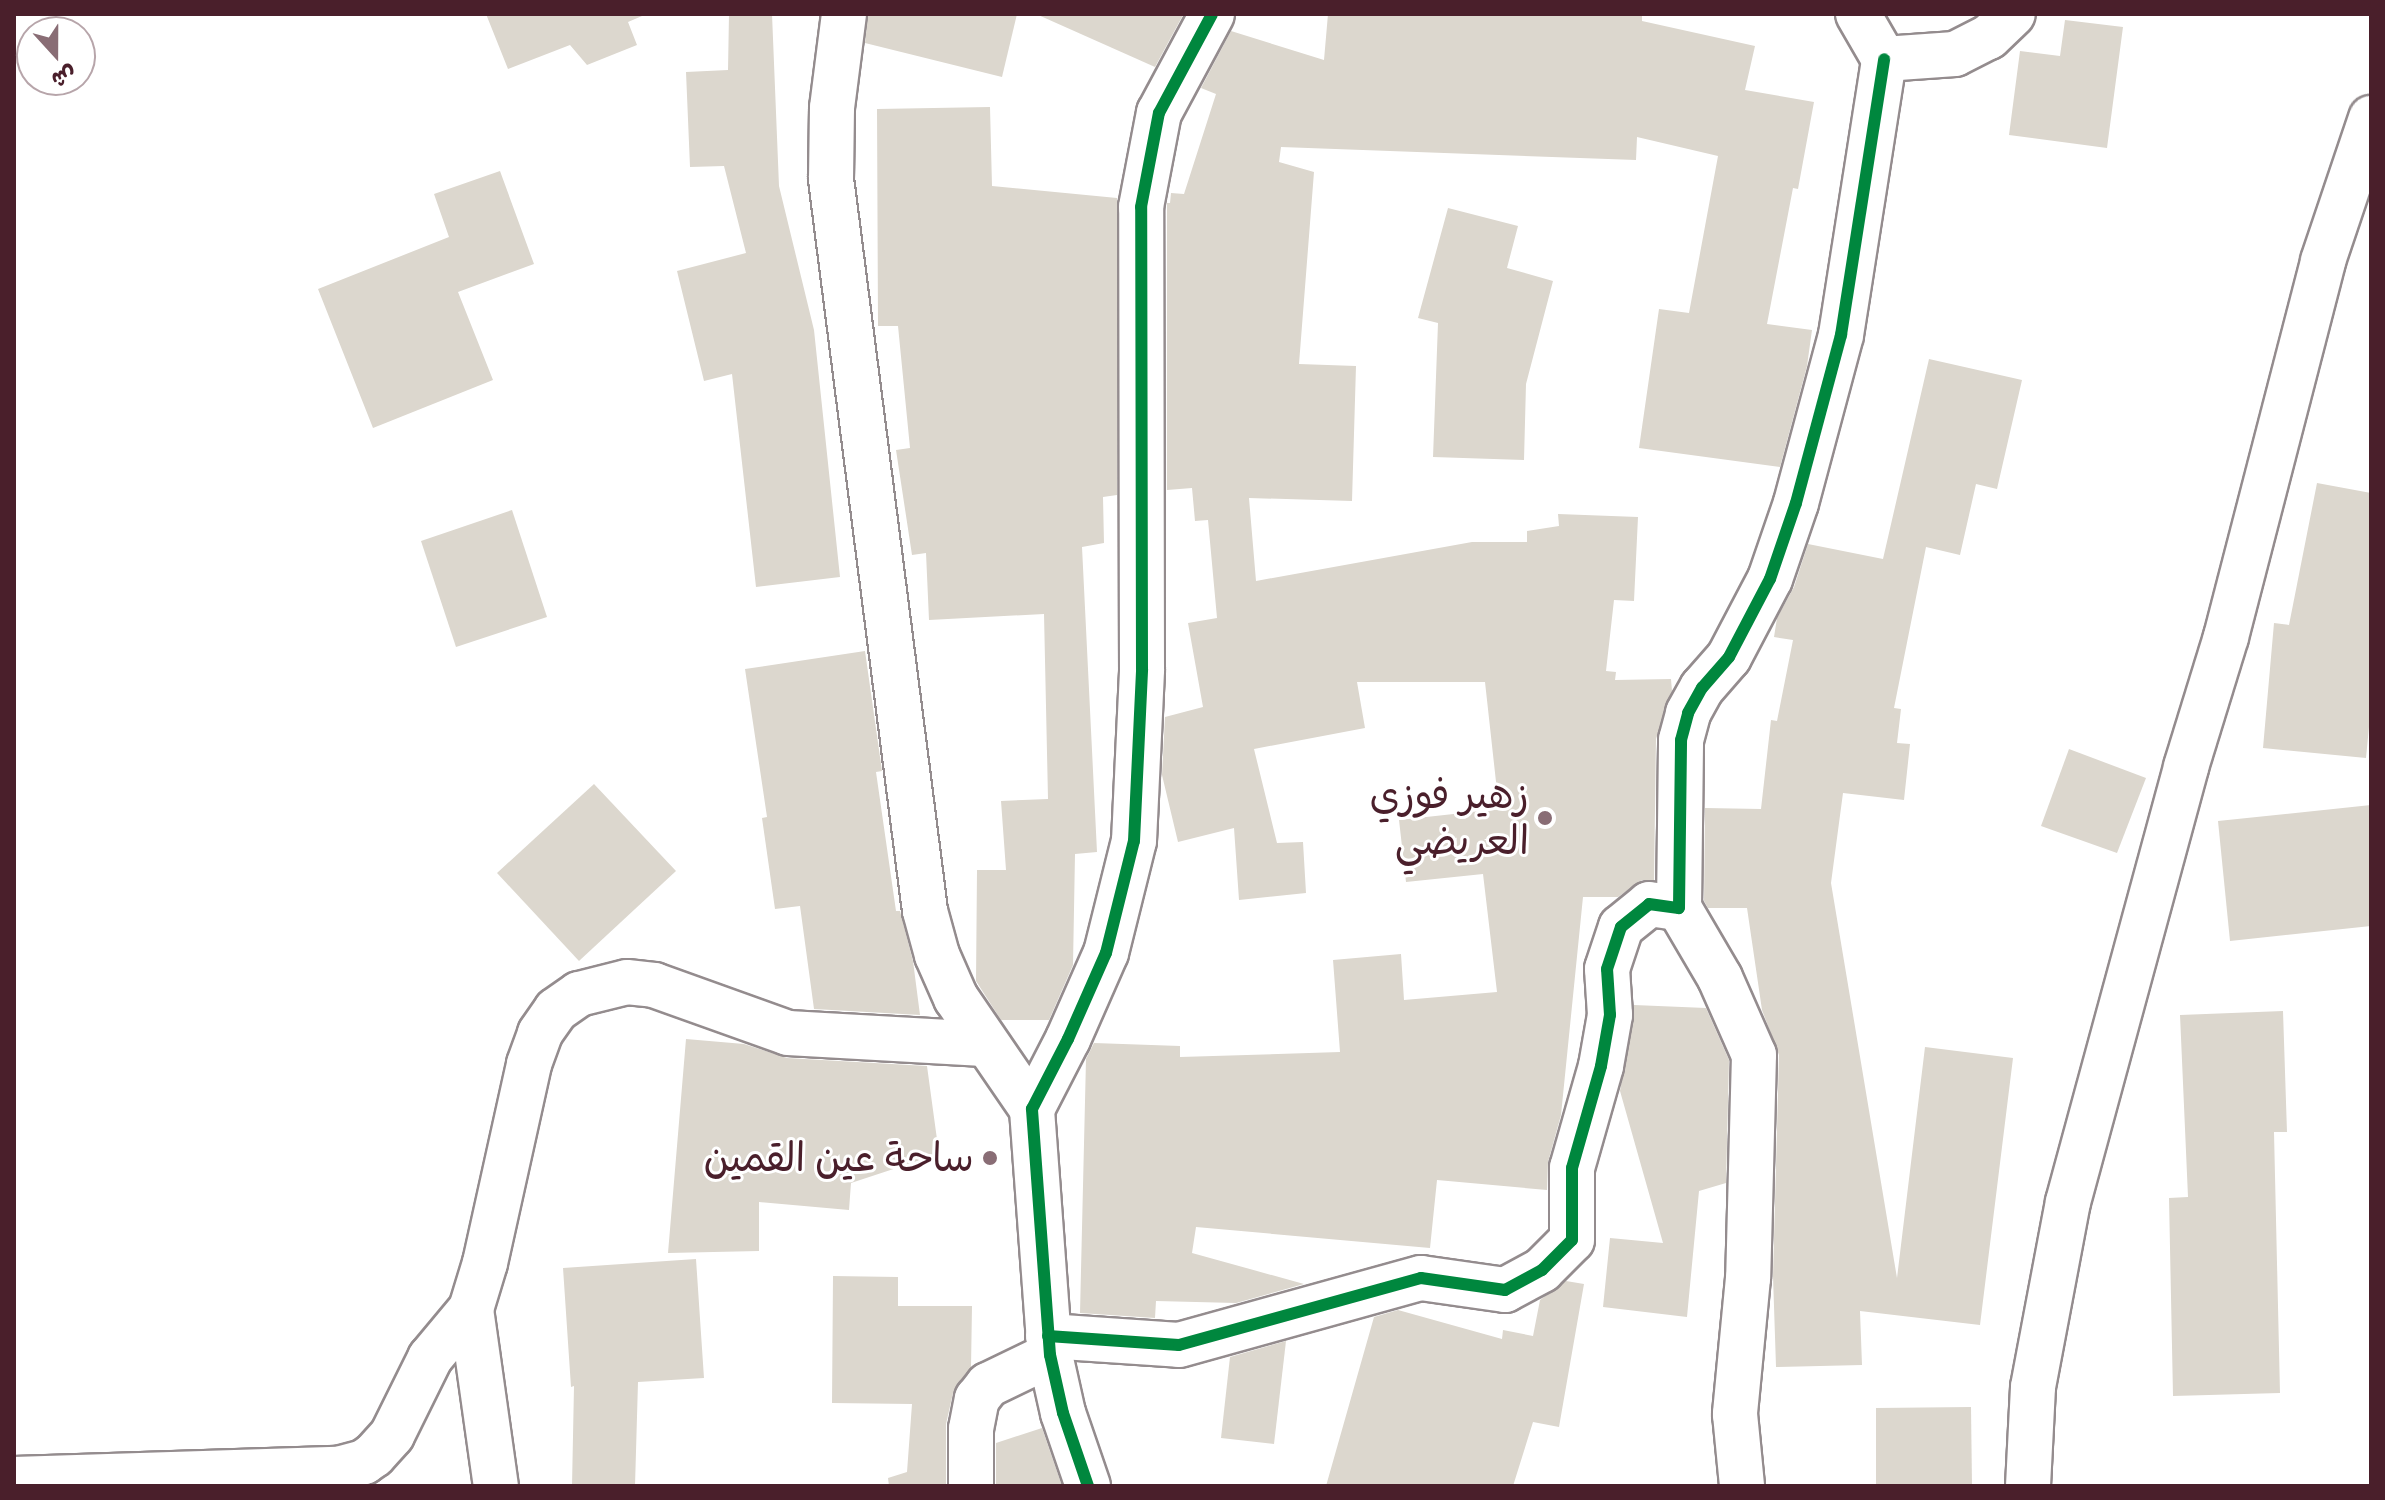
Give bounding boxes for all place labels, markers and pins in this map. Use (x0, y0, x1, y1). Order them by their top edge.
place label: زهير فوزي العريضي (1369, 771, 1529, 865)
marker: زهير فوزي العريضي (1536, 809, 1554, 827)
place label: ساحة عين القمين (704, 1134, 974, 1182)
marker: ساحة عين القمين (981, 1149, 999, 1167)

